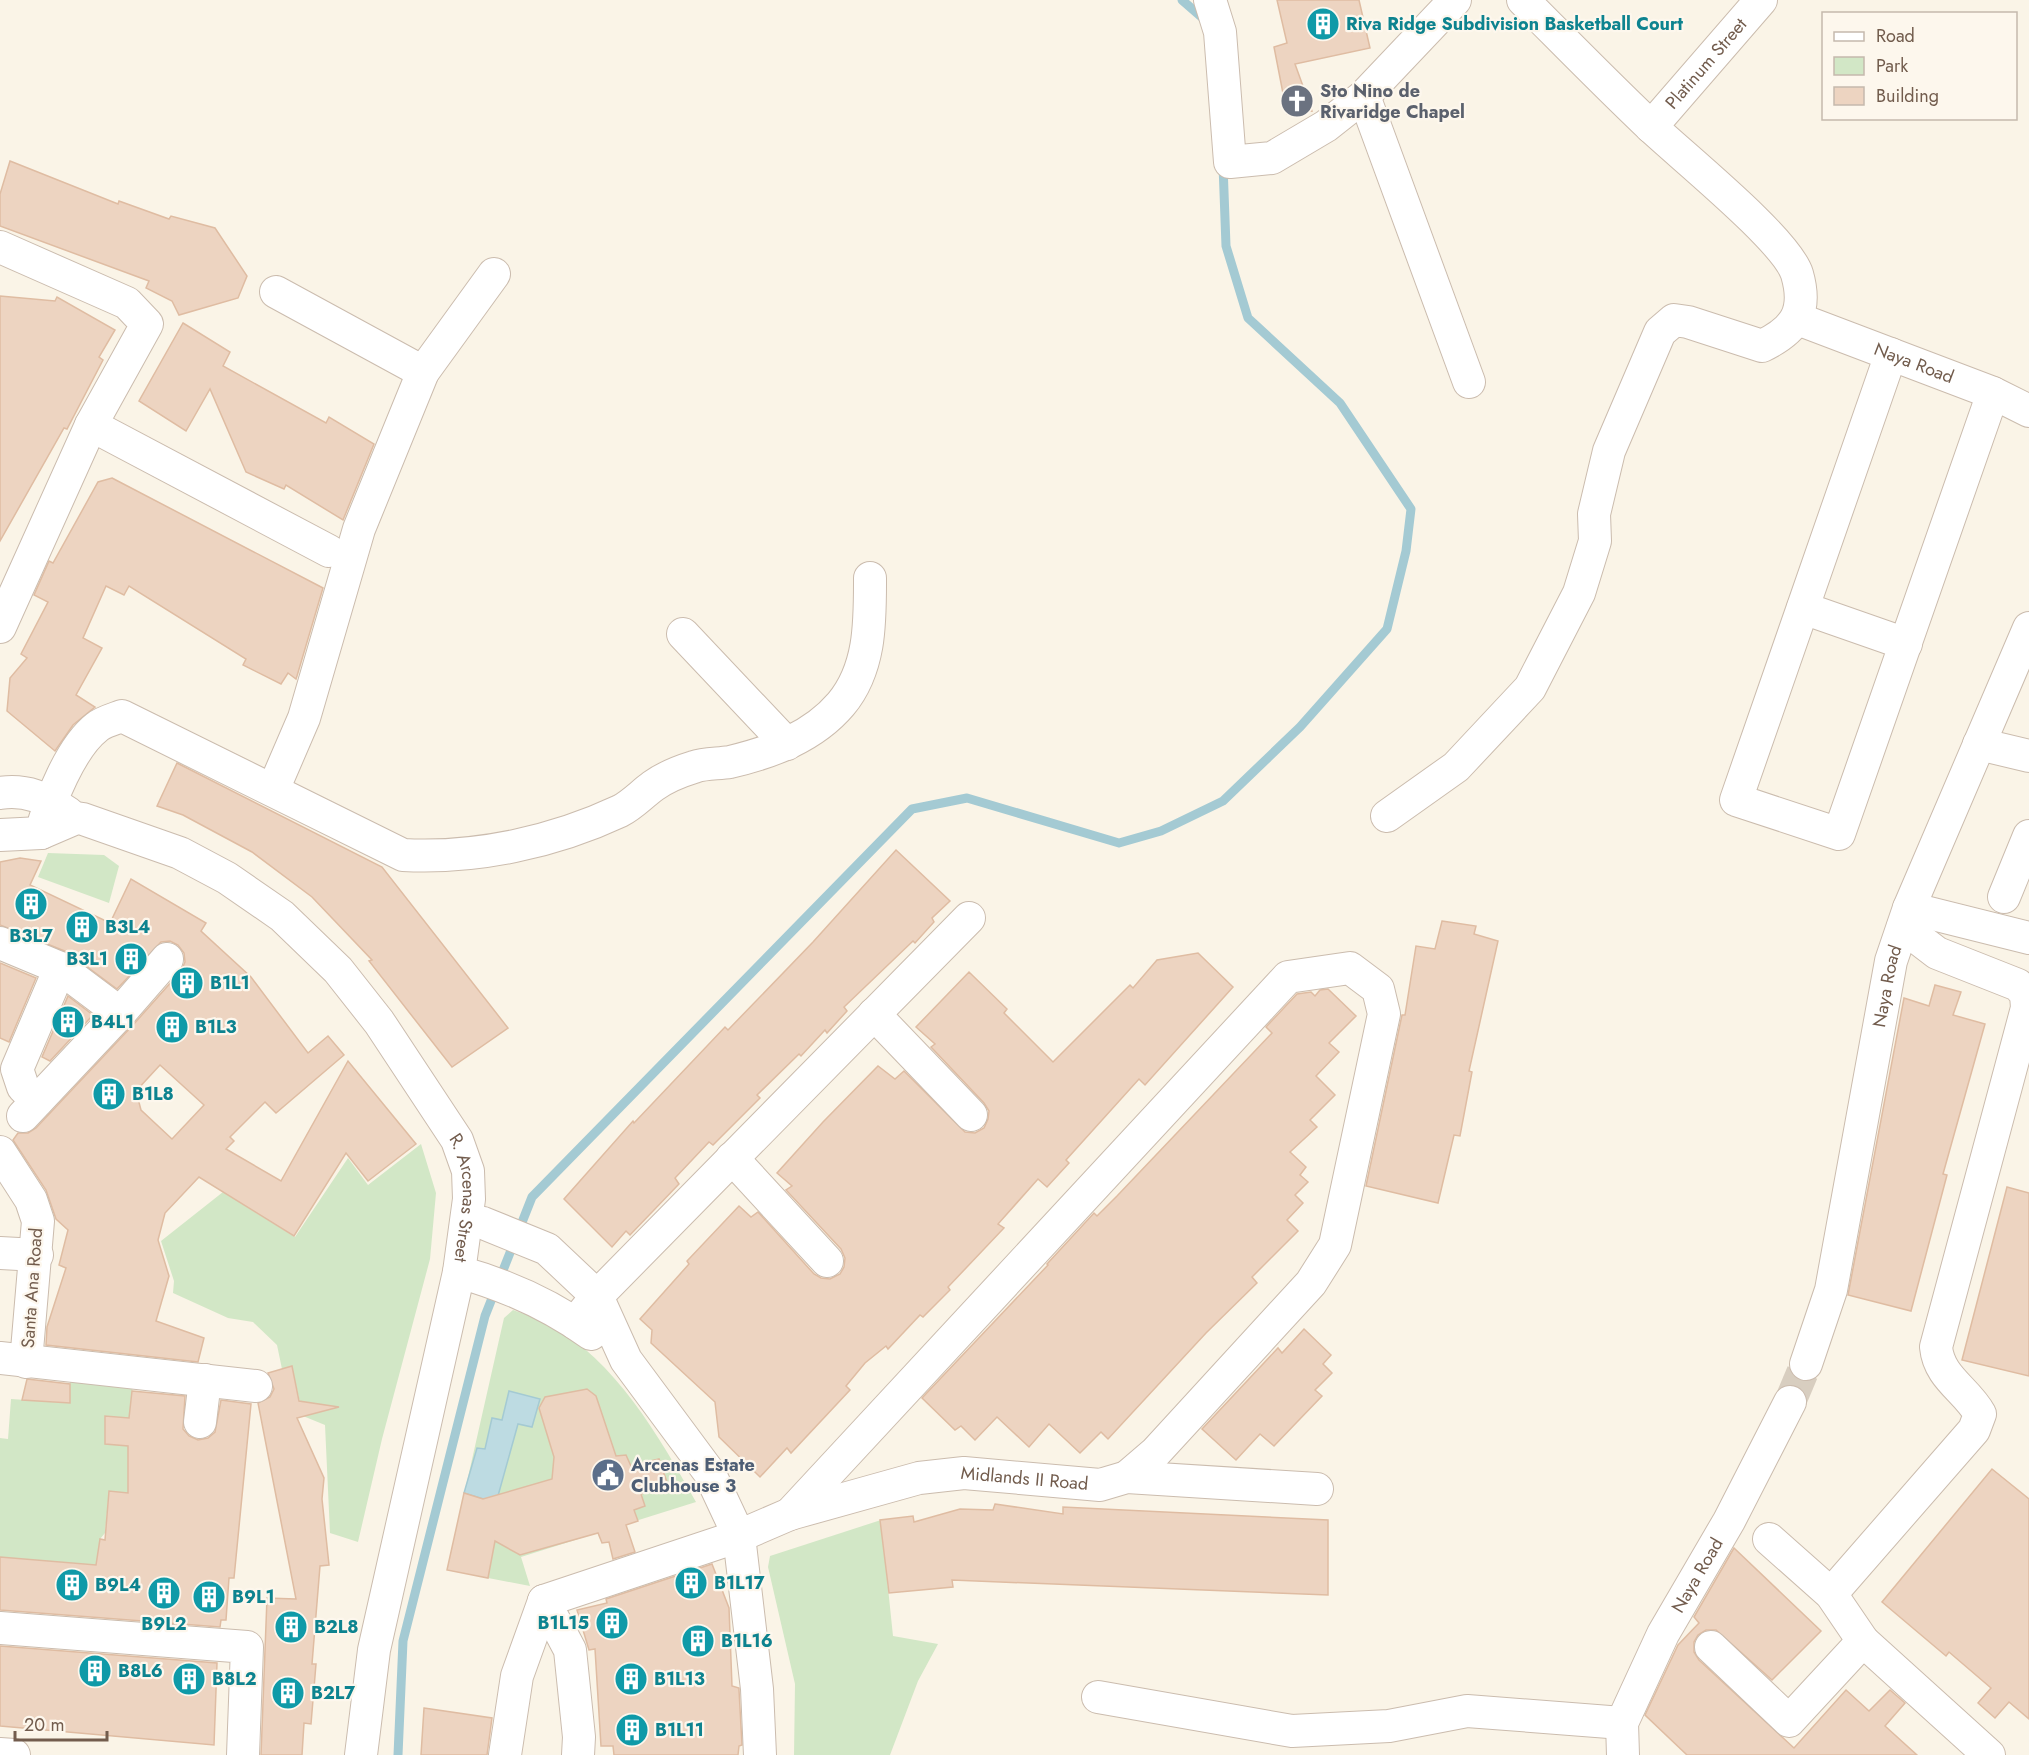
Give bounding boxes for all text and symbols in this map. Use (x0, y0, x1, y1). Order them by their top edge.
building icon: Riva Ridge Subdivision Basketball Court (1305, 6, 1341, 42)
place label: Riva Ridge Subdivision Basketball Court (1346, 11, 1683, 37)
street label: Platinum Street (1659, 12, 1753, 115)
legend (1822, 12, 2017, 120)
text: Road (1876, 23, 1915, 49)
text: Park (1876, 53, 1908, 79)
place label: Sto Nino de Rivaridge Chapel (1320, 78, 1465, 125)
church icon: Sto Nino de Rivaridge Chapel (1279, 83, 1315, 119)
text: Building (1876, 83, 1939, 109)
street label: Naya Road (1870, 336, 1958, 390)
building icon: B3L7 (13, 886, 49, 922)
building icon: B3L4 (64, 909, 100, 945)
place label: B3L4 (105, 914, 150, 940)
place label: B3L7 (9, 923, 53, 949)
building icon: B3L1 (113, 941, 149, 977)
street label: Naya Road (1866, 942, 1909, 1029)
place label: B3L1 (66, 946, 108, 972)
building icon: B1L1 (169, 965, 205, 1001)
place label: B1L1 (210, 970, 250, 996)
building icon: B4L1 (50, 1004, 86, 1040)
place label: B4L1 (91, 1009, 134, 1035)
building icon: B1L3 (154, 1009, 190, 1045)
place label: B1L3 (195, 1014, 237, 1040)
building icon: B1L8 (91, 1076, 127, 1112)
place label: B1L8 (132, 1081, 174, 1107)
street label: R. Arcenas Street (443, 1128, 482, 1265)
street label: Santa Ana Road (15, 1227, 49, 1349)
place label: Arcenas Estate Clubhouse 3 (630, 1452, 755, 1499)
public building icon: Arcenas Estate Clubhouse 3 (590, 1457, 626, 1493)
street label: Midlands II Road (960, 1460, 1089, 1497)
street label: Naya Road (1665, 1533, 1730, 1618)
building icon: B1L17 (673, 1565, 709, 1601)
building icon: B9L4 (54, 1567, 90, 1603)
place label: B1L17 (714, 1570, 765, 1596)
place label: B9L4 (95, 1572, 141, 1598)
building icon: B9L2 (146, 1575, 182, 1611)
building icon: B9L1 (191, 1579, 227, 1615)
place label: B9L1 (232, 1584, 275, 1610)
building icon: B1L15 (594, 1605, 630, 1641)
building icon: B2L8 (273, 1609, 309, 1645)
place label: B1L15 (538, 1610, 589, 1636)
place label: B9L2 (141, 1611, 187, 1637)
place label: B2L8 (314, 1614, 359, 1640)
building icon: B1L16 (680, 1623, 716, 1659)
place label: B1L16 (721, 1628, 773, 1654)
building icon: B8L6 (77, 1653, 113, 1689)
place label: B8L6 (118, 1658, 163, 1684)
building icon: B8L2 (171, 1661, 207, 1697)
building icon: B1L13 (613, 1661, 649, 1697)
place label: B8L2 (212, 1666, 257, 1692)
place label: B1L13 (654, 1666, 705, 1692)
building icon: B2L7 (270, 1675, 306, 1711)
place label: B2L7 (311, 1680, 355, 1706)
scale bar (15, 1704, 106, 1742)
text: 20 m (24, 1712, 64, 1738)
building icon: B1L11 (614, 1712, 650, 1748)
place label: B1L11 (655, 1717, 704, 1743)

